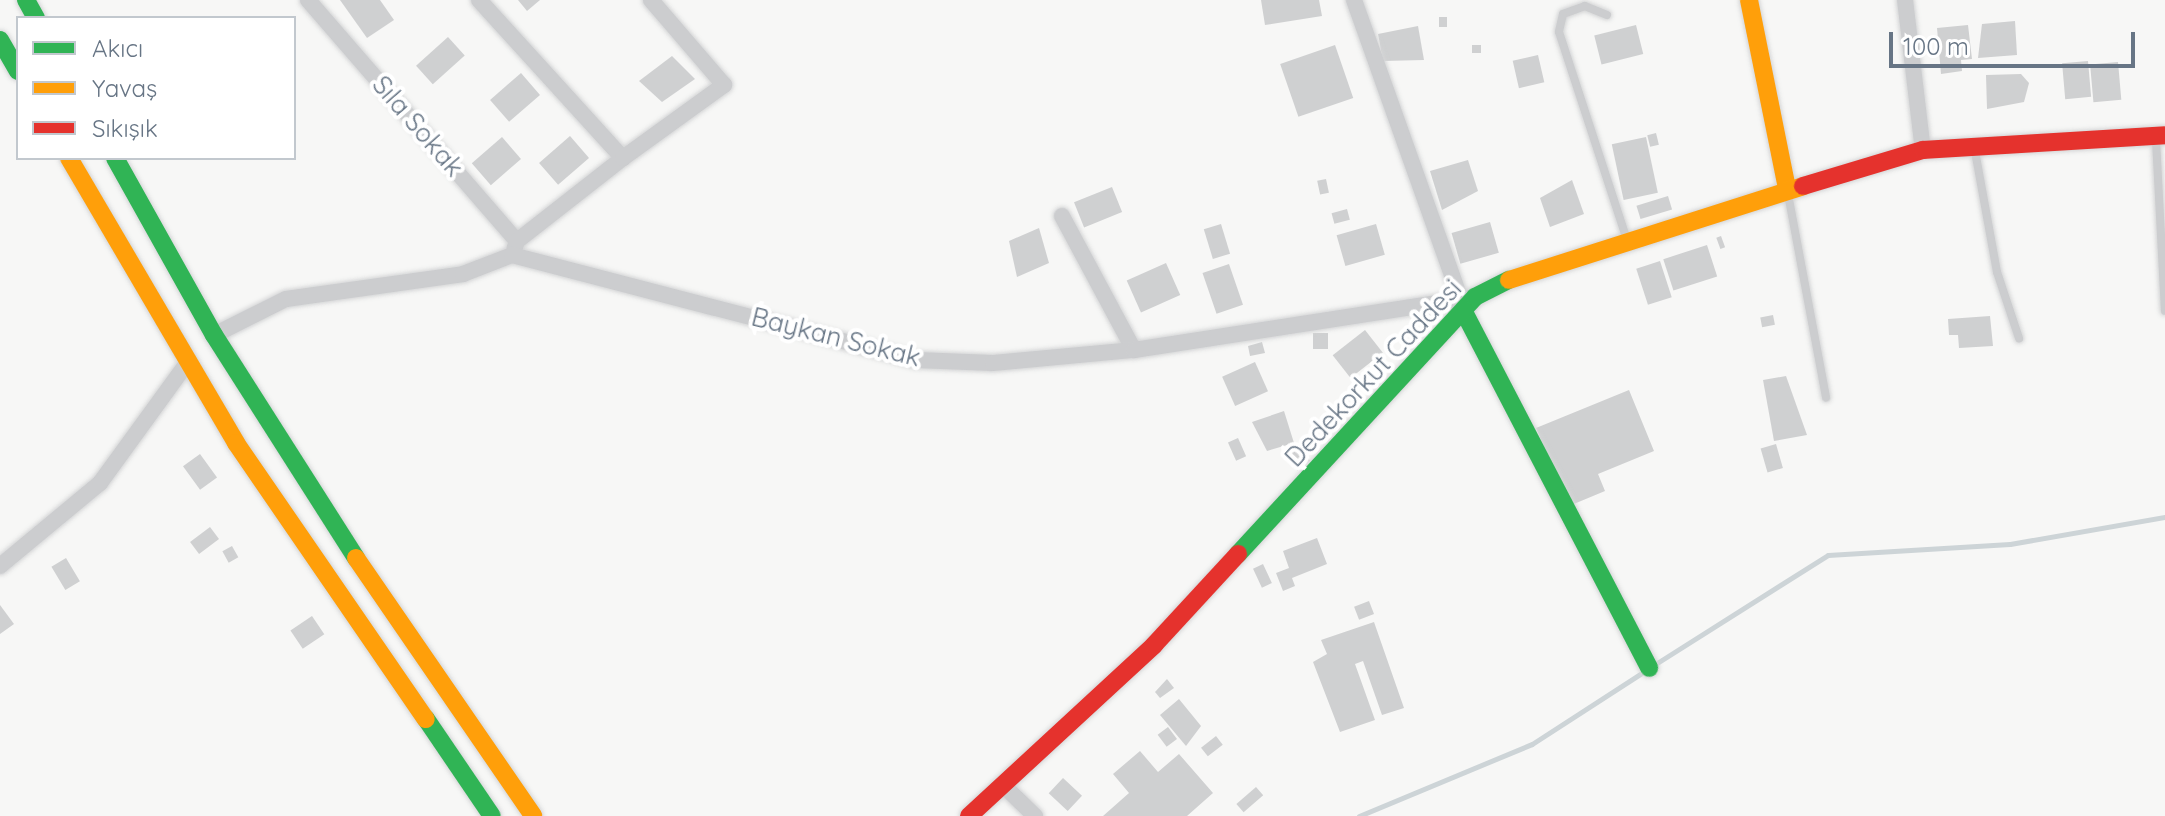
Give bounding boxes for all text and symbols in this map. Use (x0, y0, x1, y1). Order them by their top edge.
legend (16, 16, 296, 160)
scale bar (1893, 16, 2139, 66)
text: 100 m (1903, 31, 1969, 61)
text: Akıcı (92, 33, 143, 63)
street label: Sıla Sokak (366, 69, 470, 183)
text: Yavaş (92, 73, 157, 103)
text: Sıkışık (92, 113, 158, 143)
street label: Dedekorkut Caddesi (1278, 273, 1468, 473)
street label: Baykan Sokak (748, 301, 924, 373)

